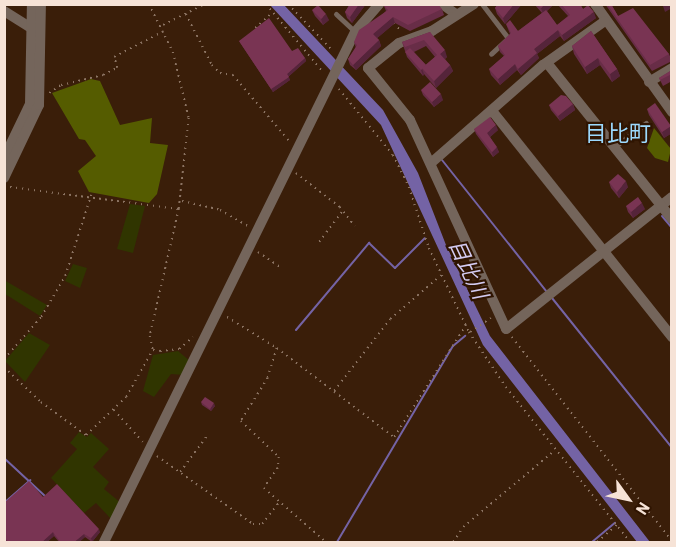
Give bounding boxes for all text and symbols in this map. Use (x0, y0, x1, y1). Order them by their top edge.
district label: 目比町 (585, 120, 651, 146)
water label: 目比川 (444, 235, 494, 303)
north arrow (598, 469, 658, 529)
text: N (633, 499, 654, 519)

